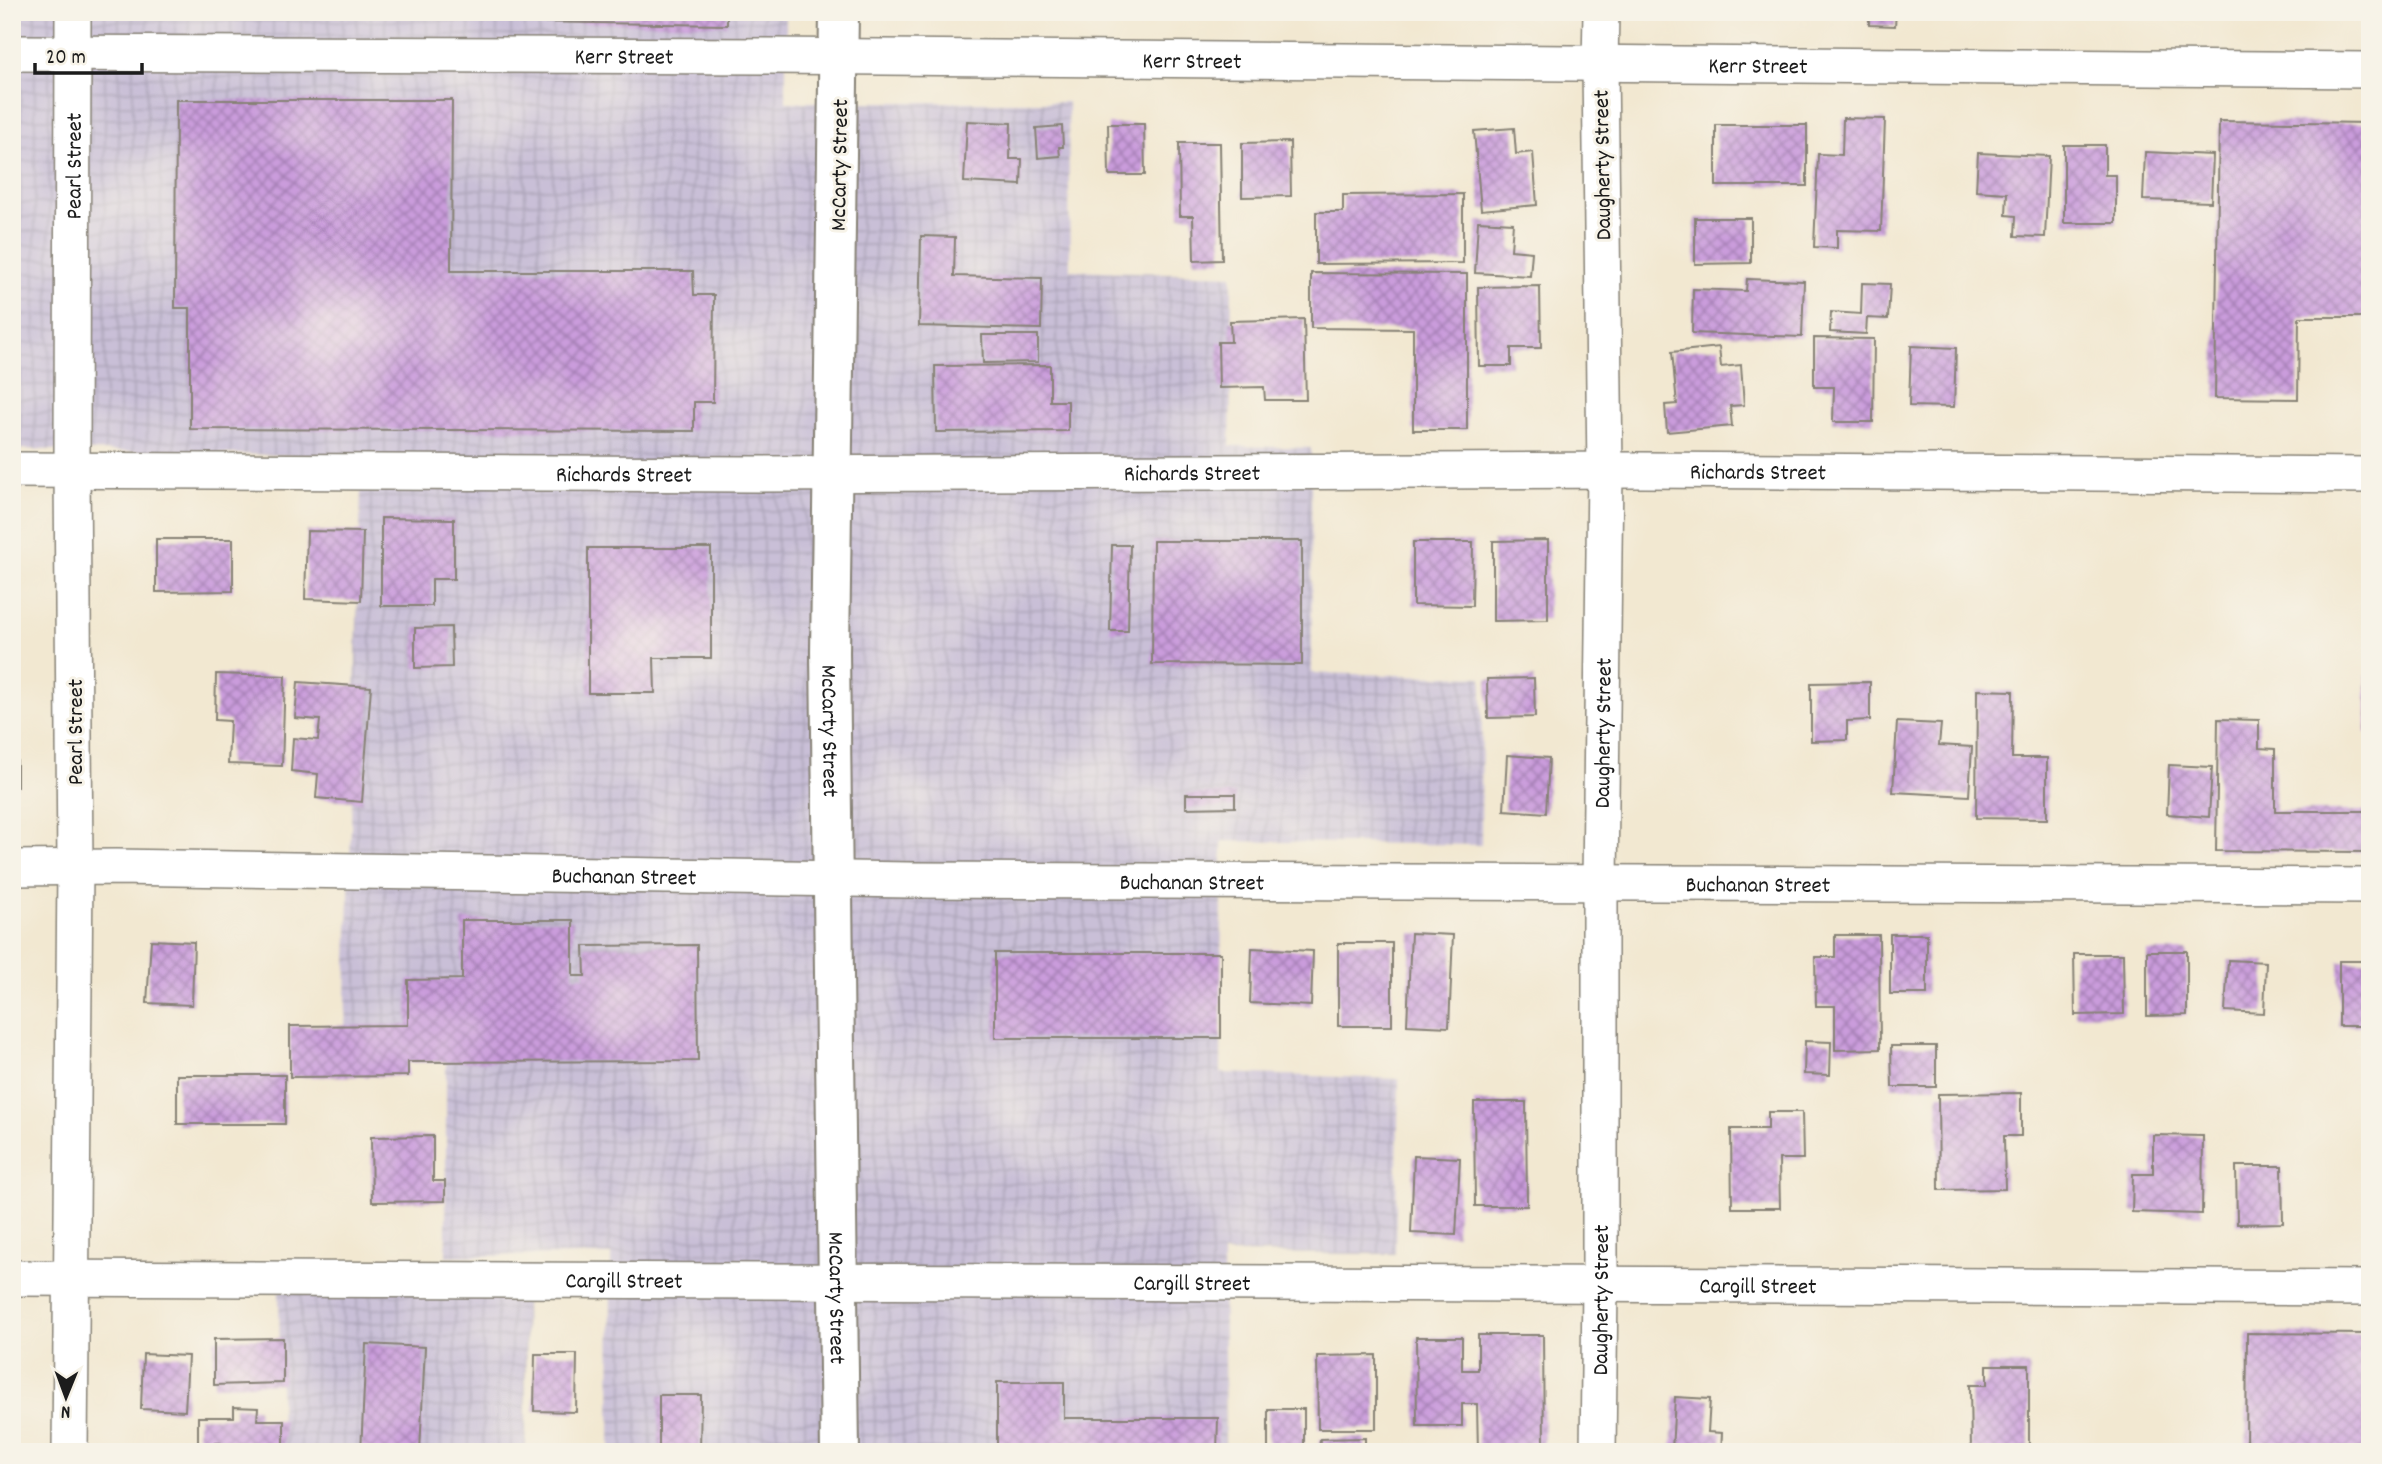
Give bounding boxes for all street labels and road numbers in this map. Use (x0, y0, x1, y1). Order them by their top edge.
street label: Kerr Street (574, 42, 674, 76)
street label: Kerr Street (1142, 46, 1242, 80)
street label: Kerr Street (1708, 51, 1808, 85)
street label: Daugherty Street (1587, 89, 1622, 241)
street label: McCarty Street (824, 99, 859, 232)
street label: Pearl Street (60, 113, 93, 219)
street label: Richards Street (1690, 457, 1826, 491)
street label: Richards Street (1124, 459, 1260, 492)
street label: Richards Street (556, 460, 692, 494)
street label: Daugherty Street (1588, 657, 1623, 809)
street label: McCarty Street (810, 665, 845, 797)
street label: Pearl Street (61, 679, 94, 785)
street label: Buchanan Street (551, 861, 696, 896)
street label: Buchanan Street (1119, 868, 1264, 901)
street label: Buchanan Street (1685, 870, 1830, 904)
street label: Daugherty Street (1586, 1225, 1620, 1376)
street label: McCarty Street (817, 1231, 852, 1364)
street label: Cargill Street (565, 1266, 683, 1300)
street label: Cargill Street (1133, 1269, 1251, 1302)
street label: Cargill Street (1699, 1271, 1817, 1305)

